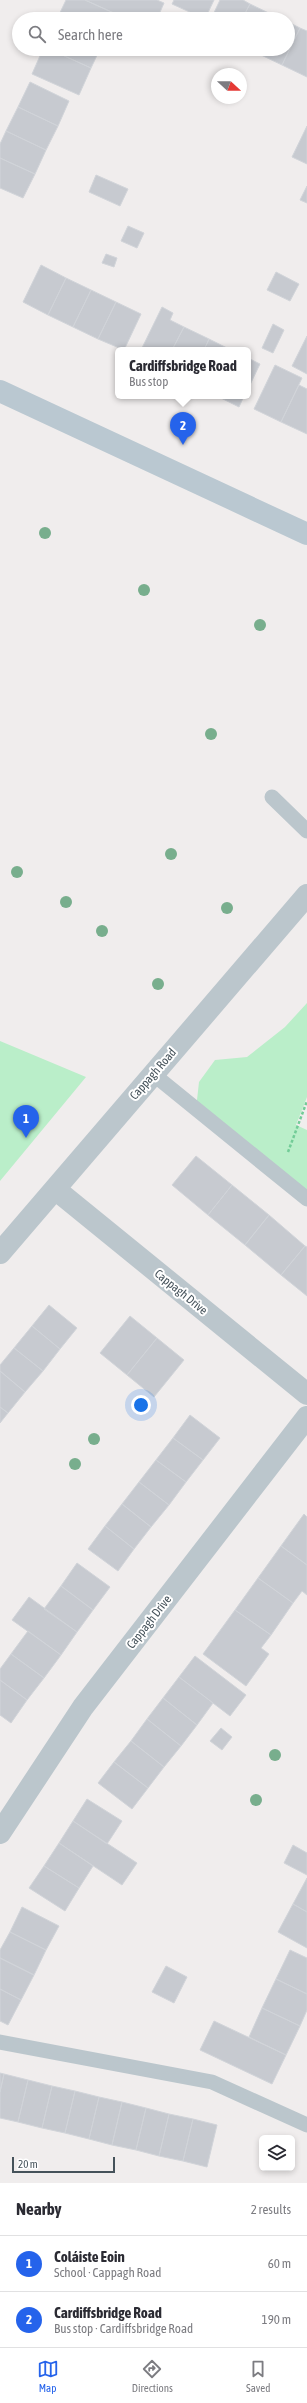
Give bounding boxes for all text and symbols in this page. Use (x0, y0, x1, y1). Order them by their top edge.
search box (12, 12, 295, 56)
icon: search (26, 23, 48, 45)
text: Search here (58, 26, 123, 43)
north arrow (211, 68, 247, 104)
popup (115, 347, 251, 399)
text: Cardiffsbridge Road (129, 357, 237, 374)
text: Bus stop (129, 374, 168, 389)
pin: 2 (170, 412, 196, 445)
street label: Cappagh Road (127, 1045, 179, 1103)
pin: 1 (13, 1105, 39, 1138)
street label: Cappagh Drive (152, 1266, 210, 1318)
your location (131, 1395, 151, 1415)
street label: Cappagh Drive (124, 1593, 174, 1651)
map controls (259, 2135, 295, 2171)
button: layers (259, 2135, 295, 2171)
scale bar (12, 2155, 115, 2174)
text: 20 m (18, 2158, 38, 2170)
text: Nearby (16, 2199, 62, 2219)
text: 2 results (251, 2202, 291, 2217)
text: Coláiste Eoin (54, 2248, 125, 2265)
text: 1 (26, 2256, 32, 2271)
text: 60 m (268, 2256, 291, 2271)
text: School · Cappagh Road (54, 2265, 161, 2280)
text: Cardiffsbridge Road (54, 2304, 162, 2321)
text: 2 (26, 2312, 32, 2327)
text: 190 m (262, 2312, 291, 2327)
text: Bus stop · Cardiffsbridge Road (54, 2321, 193, 2336)
tab: Map (37, 2358, 59, 2394)
tab: Directions (132, 2358, 173, 2394)
tab: Saved (246, 2358, 270, 2394)

